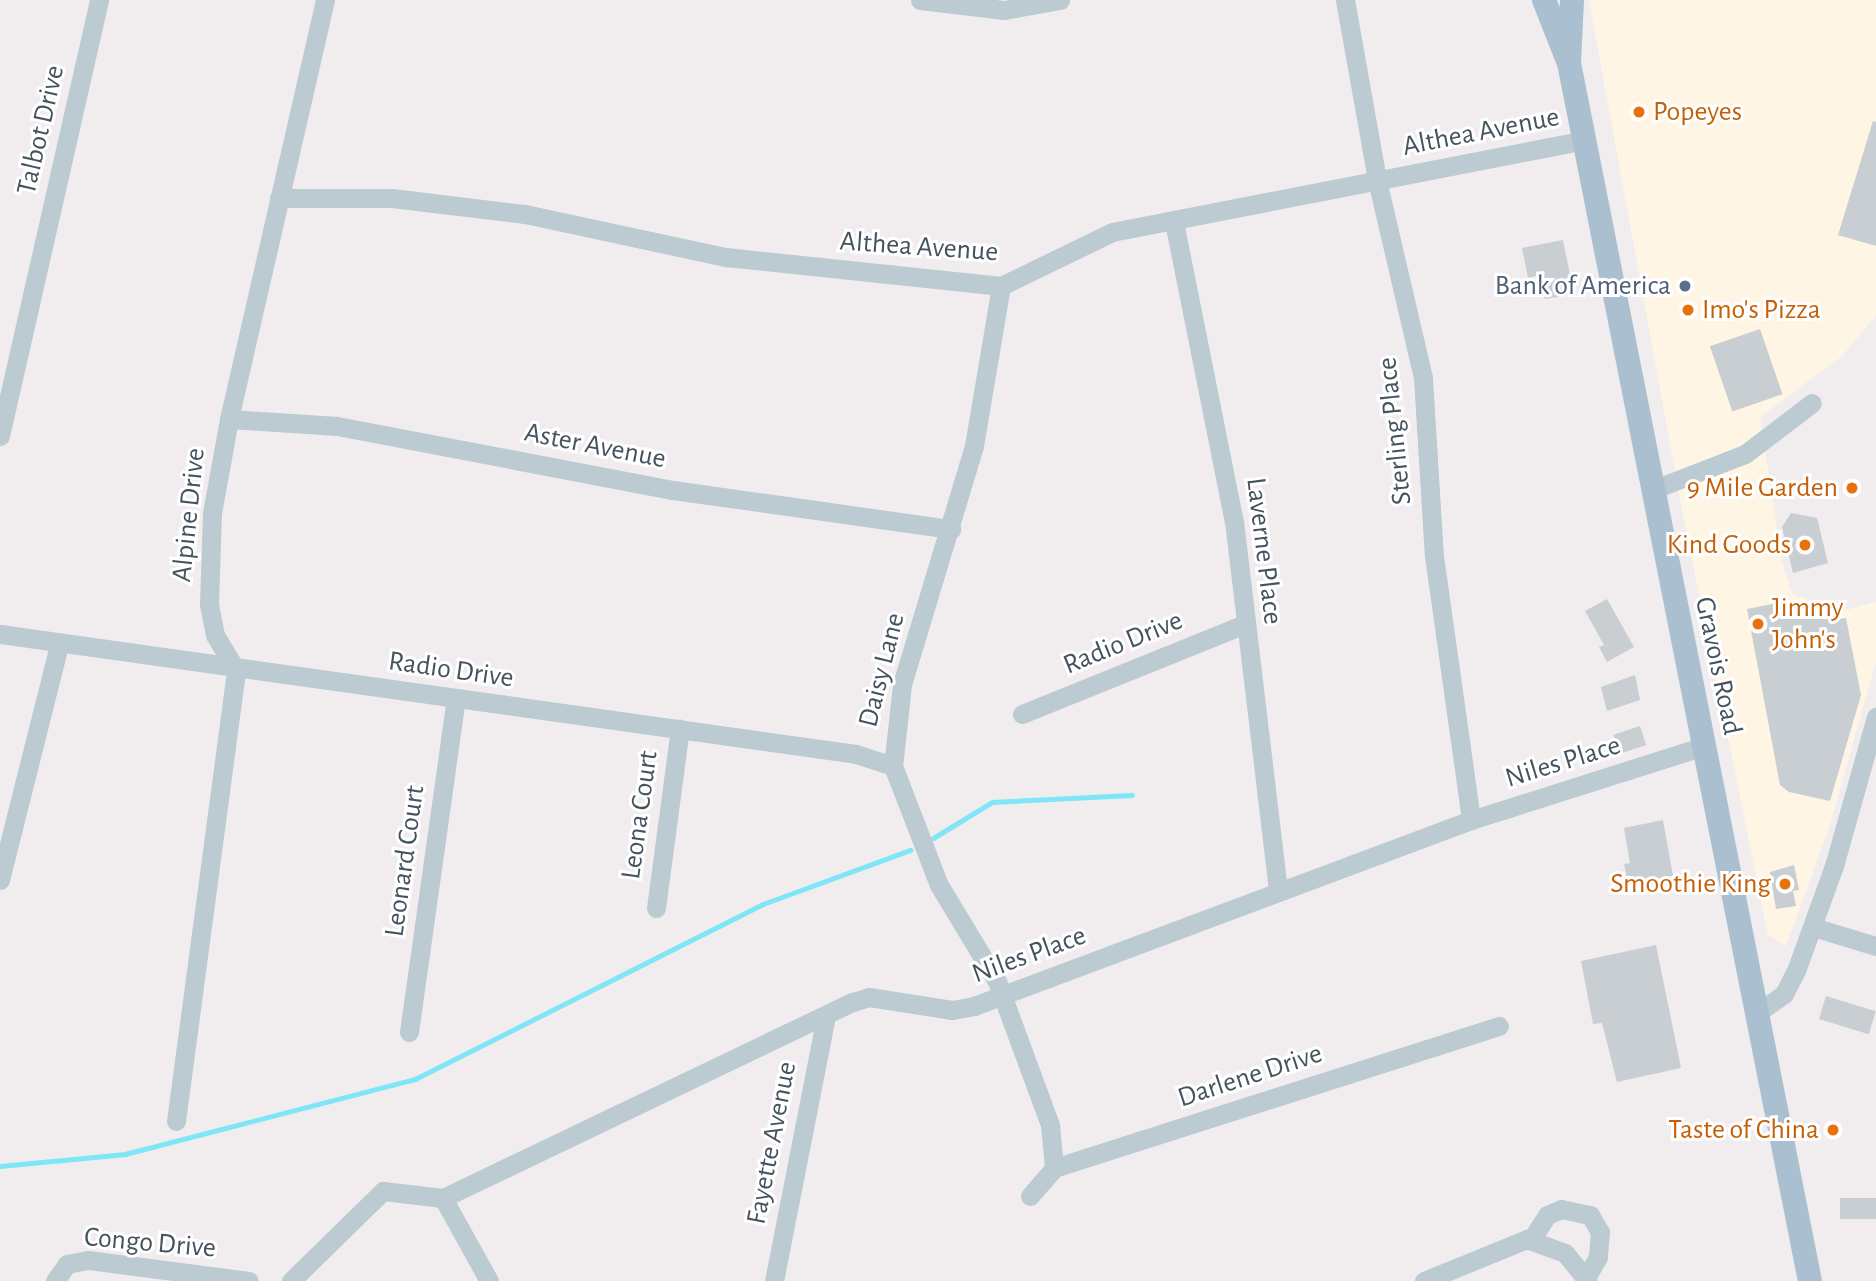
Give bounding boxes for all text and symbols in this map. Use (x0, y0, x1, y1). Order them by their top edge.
street label: Talbot Drive (10, 62, 72, 198)
place label: Popeyes (1653, 95, 1742, 129)
street label: Althea Avenue (1400, 100, 1562, 164)
marker: Popeyes (1631, 104, 1647, 120)
street label: Althea Avenue (839, 225, 999, 269)
place label: Bank of America (1495, 269, 1671, 303)
marker: Bank of America (1677, 278, 1693, 294)
place label: Imo's Pizza (1702, 293, 1821, 327)
marker: Imo's Pizza (1680, 302, 1696, 318)
street label: Sterling Place (1371, 356, 1419, 506)
street label: Aster Avenue (521, 416, 669, 476)
street label: Alpine Drive (165, 446, 213, 584)
place label: 9 Mile Garden (1687, 471, 1838, 505)
street label: Laverne Place (1238, 476, 1290, 626)
marker: 9 Mile Garden (1844, 480, 1860, 496)
place label: Kind Goods (1667, 528, 1791, 562)
marker: Kind Goods (1797, 537, 1813, 553)
place label: Jimmy John's (1772, 591, 1843, 657)
street label: Gravois Road (1687, 594, 1749, 738)
street label: Radio Drive (1058, 604, 1188, 682)
street label: Daisy Lane (852, 609, 912, 731)
marker: Jimmy John's (1750, 616, 1766, 632)
street label: Radio Drive (386, 645, 516, 695)
street label: Niles Place (1501, 729, 1625, 795)
street label: Leona Court (614, 749, 666, 881)
street label: Leonard Court (378, 783, 432, 939)
place label: Smoothie King (1610, 867, 1771, 901)
marker: Smoothie King (1777, 876, 1793, 892)
street label: Niles Place (967, 919, 1091, 991)
street label: Darlene Drive (1174, 1037, 1326, 1115)
street label: Fayette Avenue (740, 1059, 804, 1227)
place label: Taste of China (1668, 1113, 1819, 1147)
marker: Taste of China (1825, 1122, 1841, 1138)
street label: Congo Drive (83, 1221, 217, 1265)

